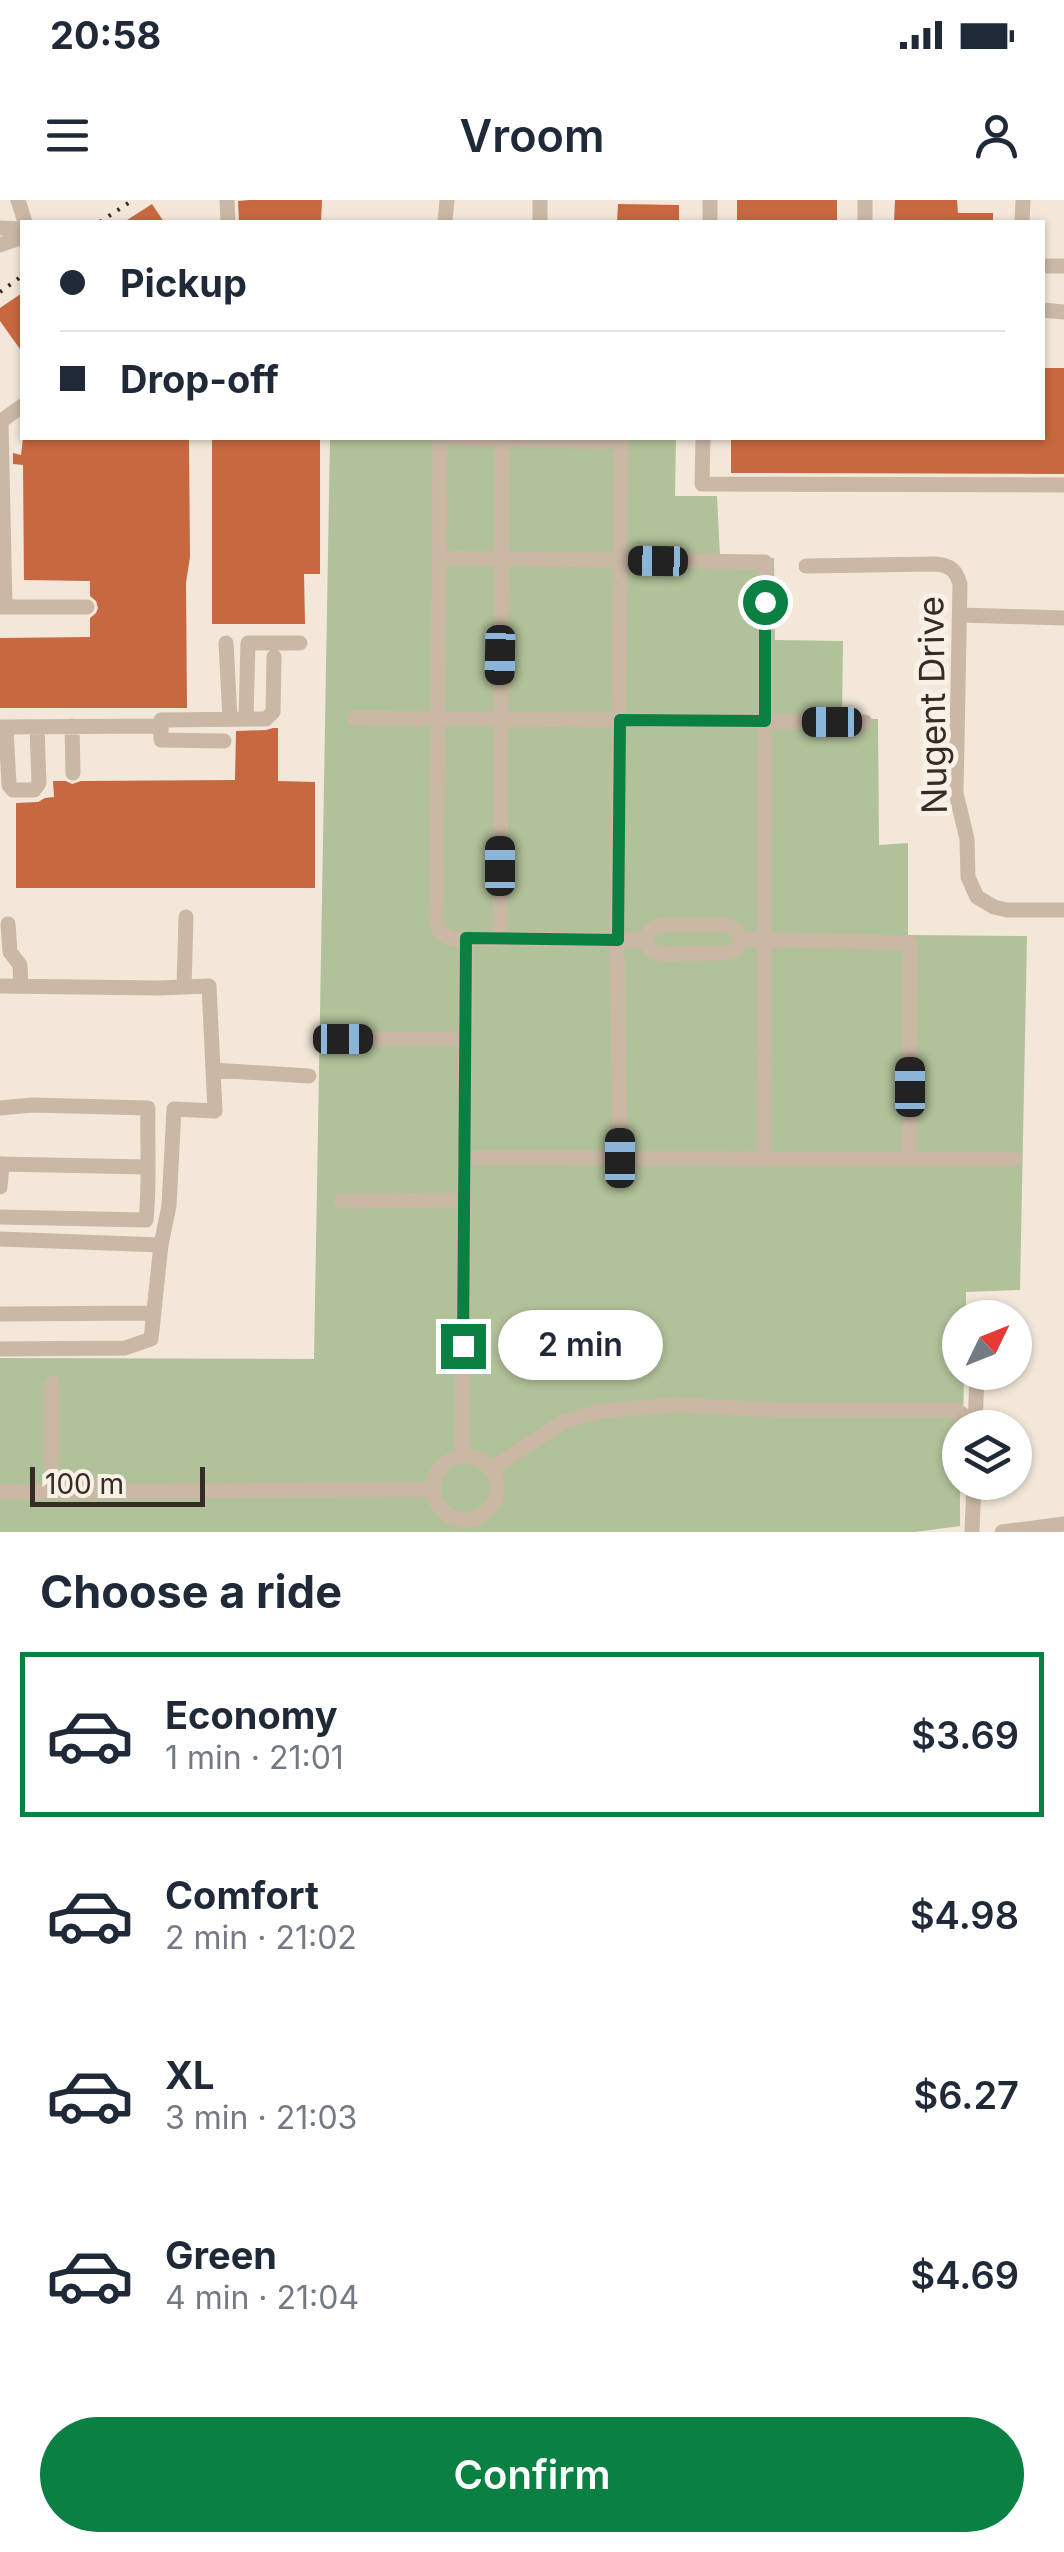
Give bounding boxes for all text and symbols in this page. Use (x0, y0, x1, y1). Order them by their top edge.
text: 20:58 (50, 12, 161, 58)
icon: menu (40, 108, 95, 163)
text: Vroom (460, 108, 604, 163)
icon: person (969, 108, 1024, 163)
text: Pickup (120, 260, 247, 306)
text: Drop-off (120, 356, 279, 402)
car (628, 545, 688, 577)
route start (743, 580, 788, 625)
street label: Nugent Drive (909, 596, 955, 814)
car (484, 625, 516, 685)
car (802, 707, 862, 737)
car (485, 836, 515, 896)
car (313, 1024, 373, 1054)
car (895, 1057, 925, 1117)
car (605, 1128, 635, 1188)
north arrow (942, 1300, 1032, 1390)
map controls (942, 1300, 1032, 1500)
callout: 2 min (498, 1311, 663, 1381)
route end (441, 1324, 486, 1369)
text: 2 min (538, 1325, 623, 1364)
button: layers (942, 1410, 1032, 1500)
scale bar (30, 1462, 205, 1506)
text: 100 m (45, 1467, 124, 1501)
text: Choose a ride (40, 1564, 342, 1619)
icon: car (45, 1690, 135, 1780)
text: Economy (165, 1692, 338, 1738)
text: $3.69 (911, 1712, 1019, 1758)
text: 1 min · 21:01 (165, 1738, 344, 1777)
icon: car (45, 1870, 135, 1960)
text: Comfort (165, 1872, 319, 1918)
text: $4.98 (910, 1892, 1019, 1938)
text: 2 min · 21:02 (165, 1918, 357, 1957)
icon: car (45, 2050, 135, 2140)
text: XL (165, 2052, 215, 2098)
text: $6.27 (913, 2072, 1019, 2118)
text: 3 min · 21:03 (165, 2098, 357, 2137)
icon: car (45, 2230, 135, 2320)
text: Green (165, 2232, 277, 2278)
text: $4.69 (911, 2252, 1019, 2298)
text: 4 min · 21:04 (165, 2278, 359, 2317)
button: Confirm (40, 2417, 1024, 2532)

